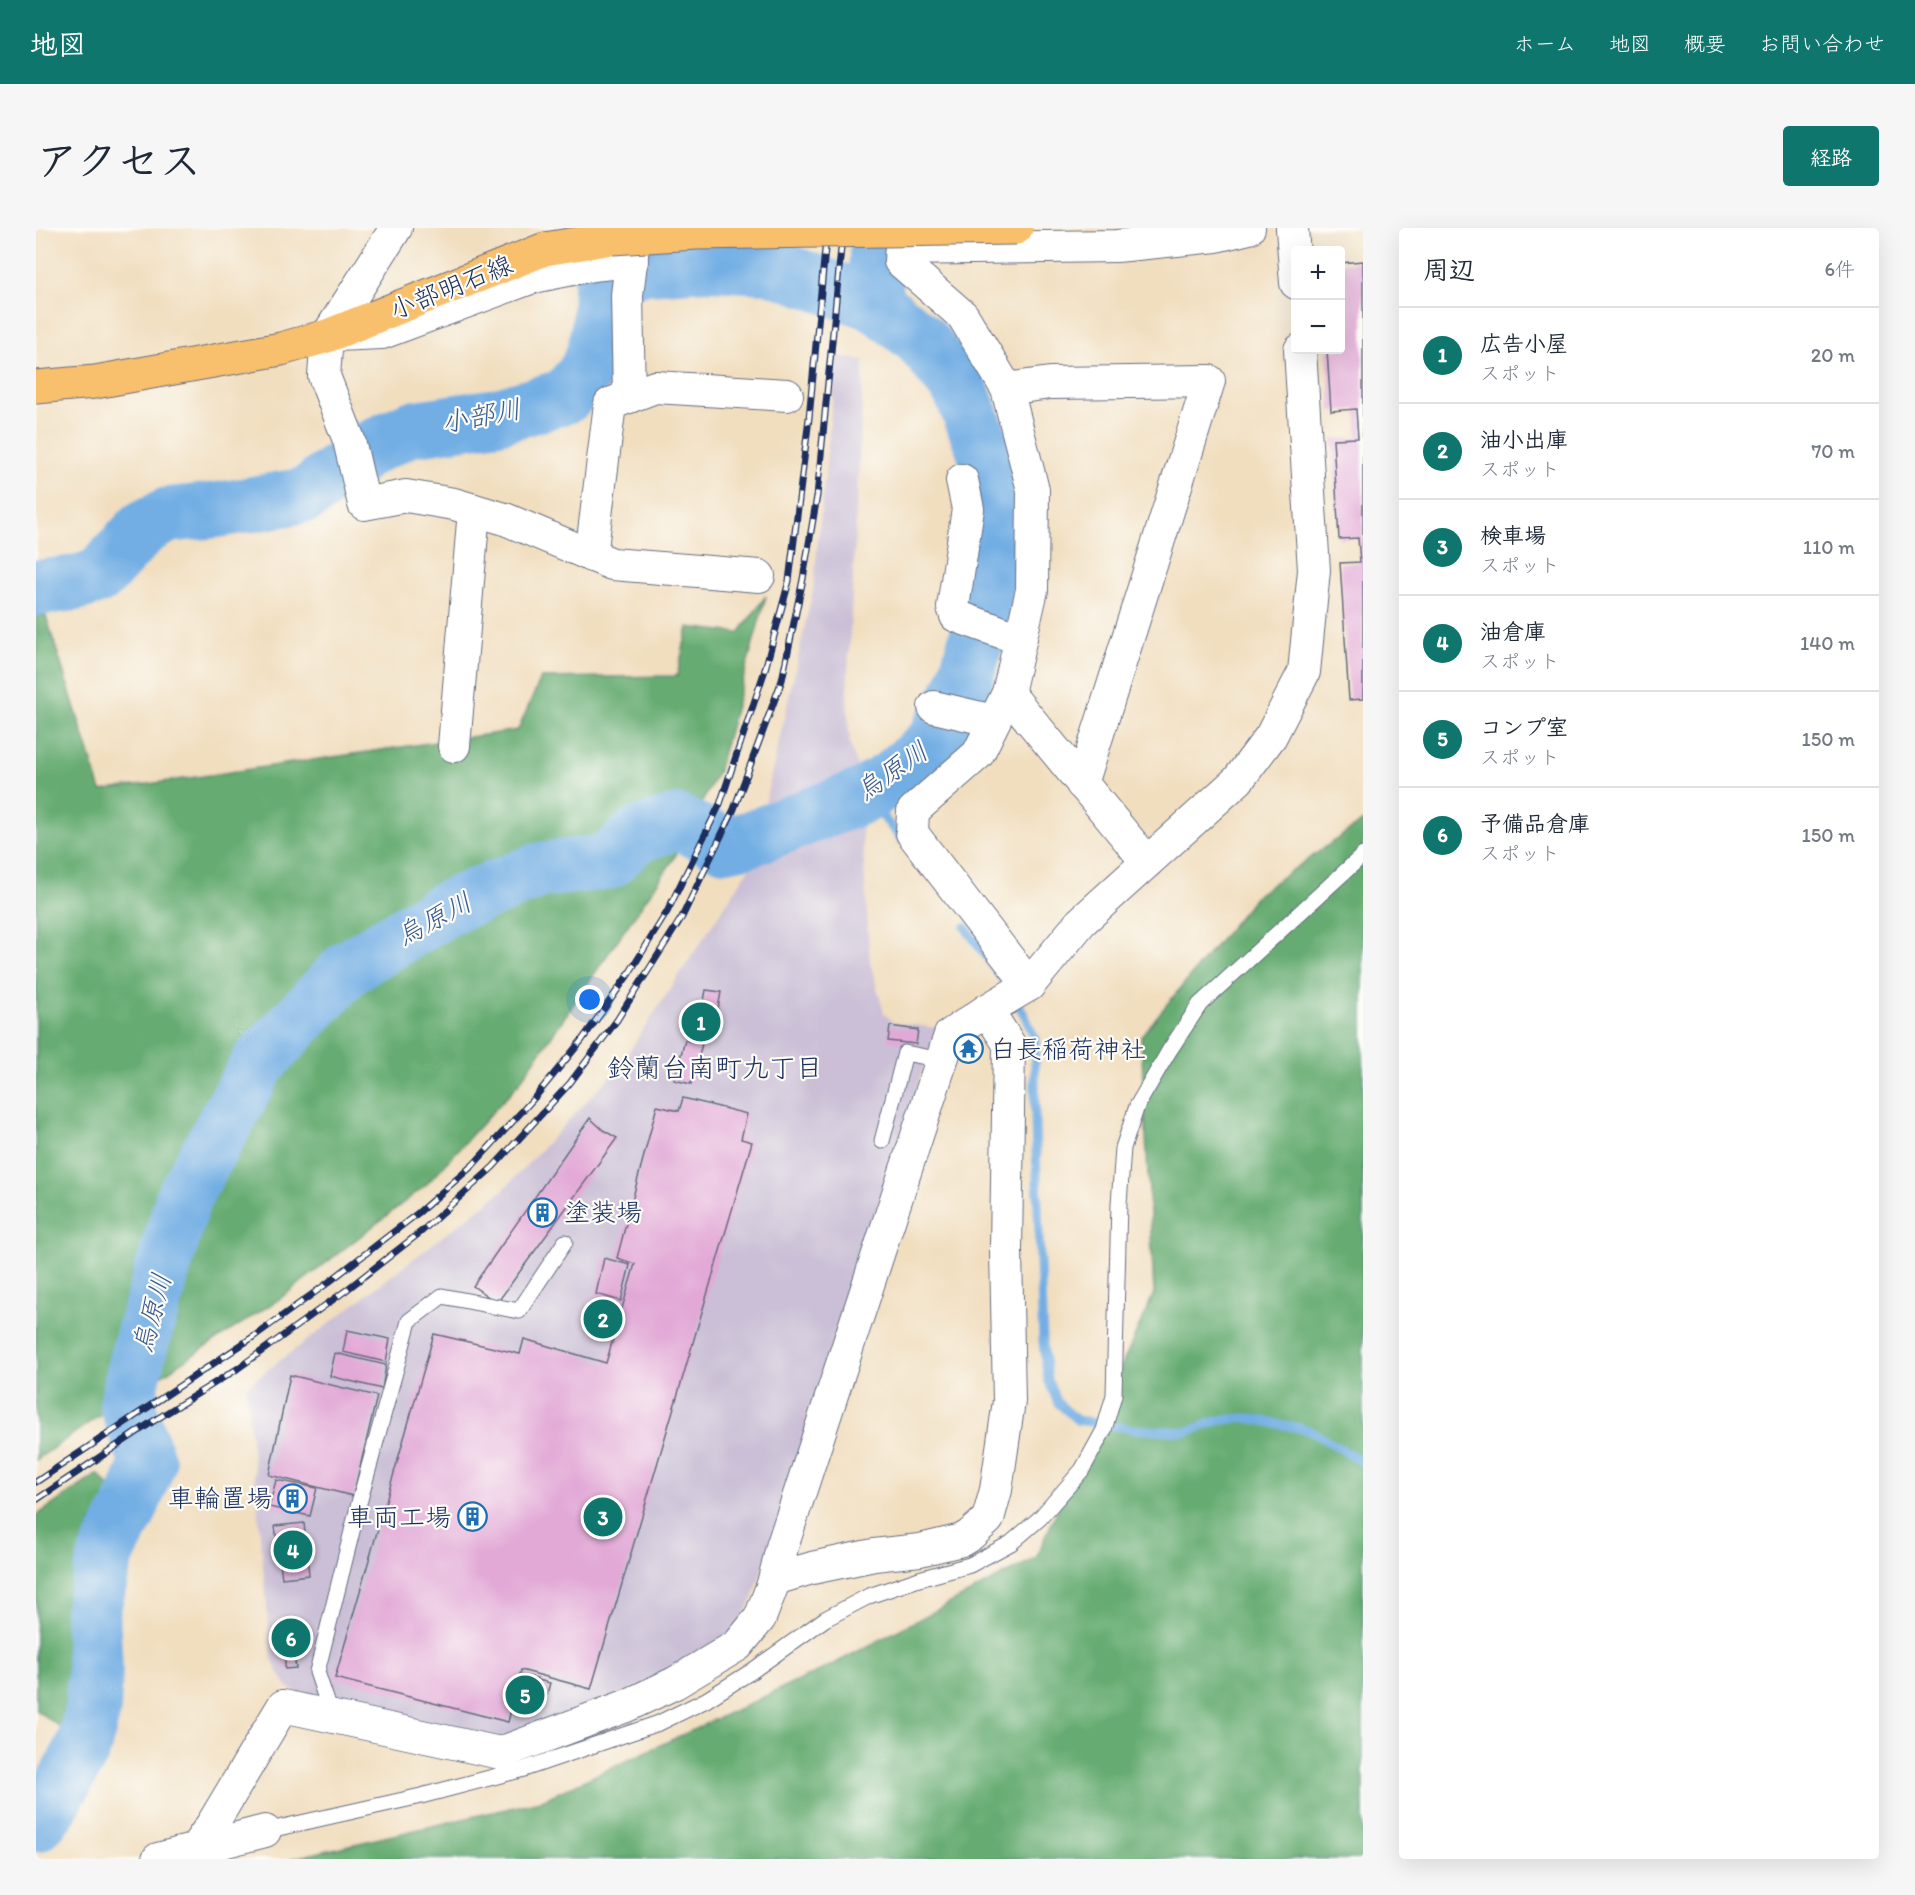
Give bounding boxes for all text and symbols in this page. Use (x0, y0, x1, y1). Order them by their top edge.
text: 地図 (30, 27, 86, 61)
text: ホーム (1514, 31, 1576, 56)
text: 地図 (1609, 31, 1651, 56)
text: 概要 (1684, 31, 1726, 56)
text: お問い合わせ (1759, 31, 1885, 56)
button: 経路 (1783, 126, 1879, 186)
text: アクセス (36, 135, 201, 186)
map controls (1291, 246, 1345, 354)
button: + (1291, 246, 1345, 300)
street label: 小部明石線 (385, 248, 517, 326)
text: 周辺 (1423, 254, 1475, 286)
text: 6件 (1824, 257, 1855, 281)
button: − (1291, 300, 1345, 354)
text: 広告小屋 (1480, 330, 1568, 357)
text: 1 (1438, 343, 1447, 367)
text: 20 m (1811, 343, 1855, 367)
text: スポット (1480, 361, 1560, 385)
water label: 小部川 (438, 392, 524, 439)
text: 油小出庫 (1480, 426, 1568, 453)
text: 2 (1437, 439, 1448, 463)
text: 70 m (1811, 439, 1855, 463)
text: スポット (1480, 457, 1560, 481)
text: 検車場 (1480, 522, 1546, 549)
text: 3 (1437, 535, 1448, 559)
text: 110 m (1803, 535, 1855, 559)
text: スポット (1480, 553, 1560, 577)
text: 油倉庫 (1480, 618, 1546, 645)
text: 4 (1436, 631, 1449, 655)
text: 140 m (1800, 631, 1855, 655)
text: スポット (1480, 649, 1560, 673)
text: コンプ室 (1480, 714, 1568, 741)
text: 5 (1437, 727, 1448, 751)
text: 150 m (1802, 727, 1855, 751)
water label: 烏原川 (849, 734, 934, 807)
text: スポット (1480, 745, 1560, 769)
text: 予備品倉庫 (1480, 810, 1590, 837)
text: 6 (1437, 823, 1448, 847)
text: 150 m (1802, 823, 1855, 847)
text: スポット (1480, 841, 1560, 865)
water label: 烏原川 (390, 885, 477, 952)
your location (575, 985, 604, 1014)
pin: 1 (682, 1000, 720, 1044)
temple icon: 白長稲荷神社 (953, 1033, 985, 1065)
place label: 白長稲荷神社 (990, 1033, 1146, 1065)
district label: 鈴蘭台南町九丁目 (607, 1051, 823, 1084)
building icon: 塗装場 (527, 1196, 559, 1228)
place label: 塗装場 (564, 1196, 642, 1228)
water label: 烏原川 (125, 1269, 178, 1356)
pin: 2 (584, 1296, 622, 1342)
place label: 車輪置場 (168, 1482, 272, 1514)
building icon: 車輪置場 (277, 1482, 309, 1514)
pin: 3 (584, 1494, 622, 1540)
place label: 車両工場 (347, 1501, 451, 1533)
building icon: 車両工場 (456, 1501, 488, 1533)
pin: 4 (274, 1528, 312, 1572)
pin: 6 (272, 1616, 310, 1660)
pin: 5 (506, 1672, 544, 1718)

